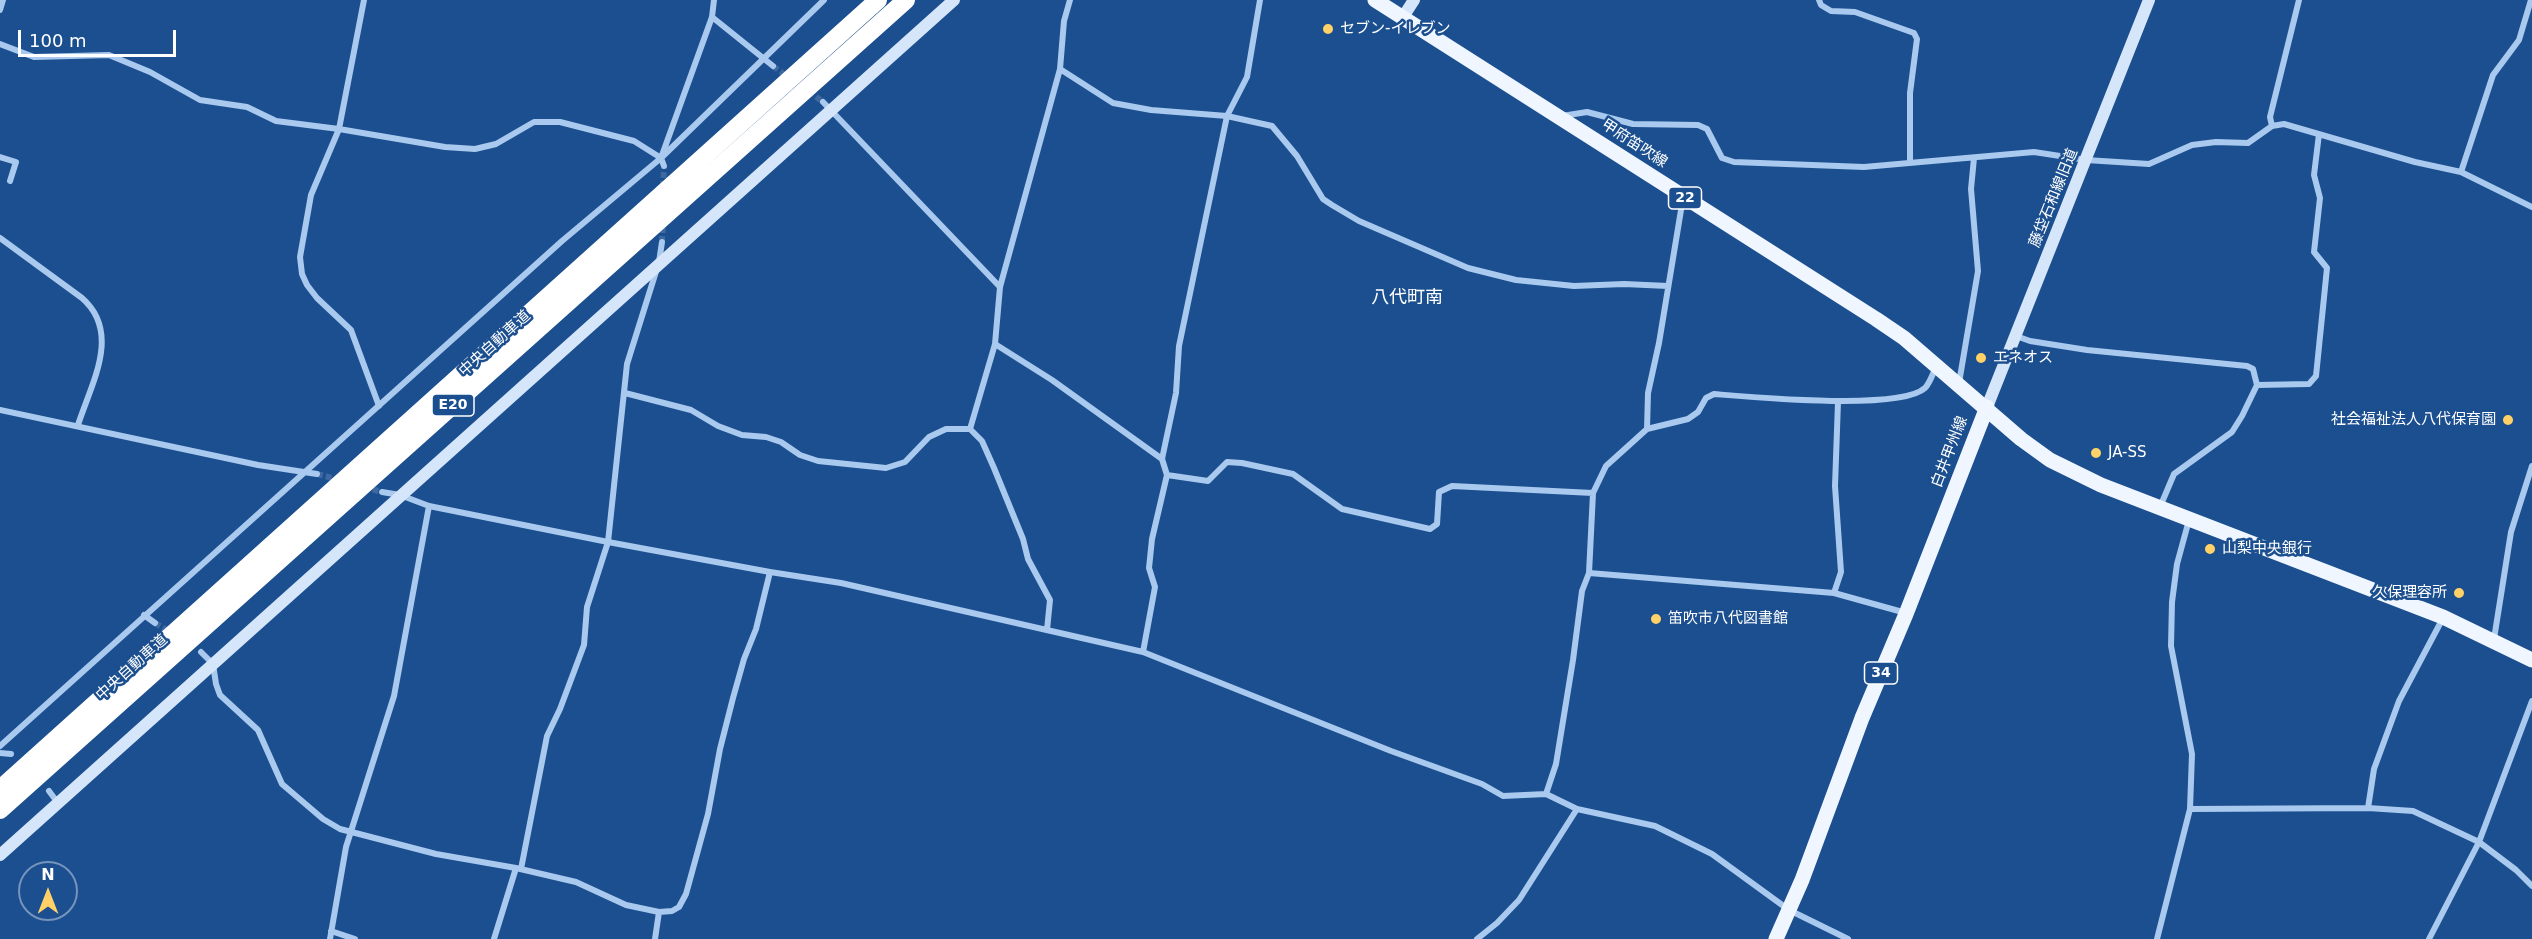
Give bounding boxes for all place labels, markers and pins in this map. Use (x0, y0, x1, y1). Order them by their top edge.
place label: セブン-イレブン (1340, 20, 1450, 38)
marker: セブン-イレブン (1321, 22, 1335, 36)
place label: エネオス (1993, 349, 2053, 367)
marker: エネオス (1974, 351, 1988, 365)
place label: 社会福祉法人八代保育園 (2331, 411, 2496, 429)
marker: 社会福祉法人八代保育園 (2501, 413, 2515, 427)
place label: JA-SS (2108, 444, 2147, 462)
marker: JA-SS (2089, 446, 2103, 460)
place label: 山梨中央銀行 (2222, 540, 2312, 558)
marker: 山梨中央銀行 (2203, 542, 2217, 556)
place label: 久保理容所 (2372, 584, 2447, 602)
marker: 久保理容所 (2452, 586, 2466, 600)
place label: 笛吹市八代図書館 (1668, 610, 1788, 628)
marker: 笛吹市八代図書館 (1649, 612, 1663, 626)

